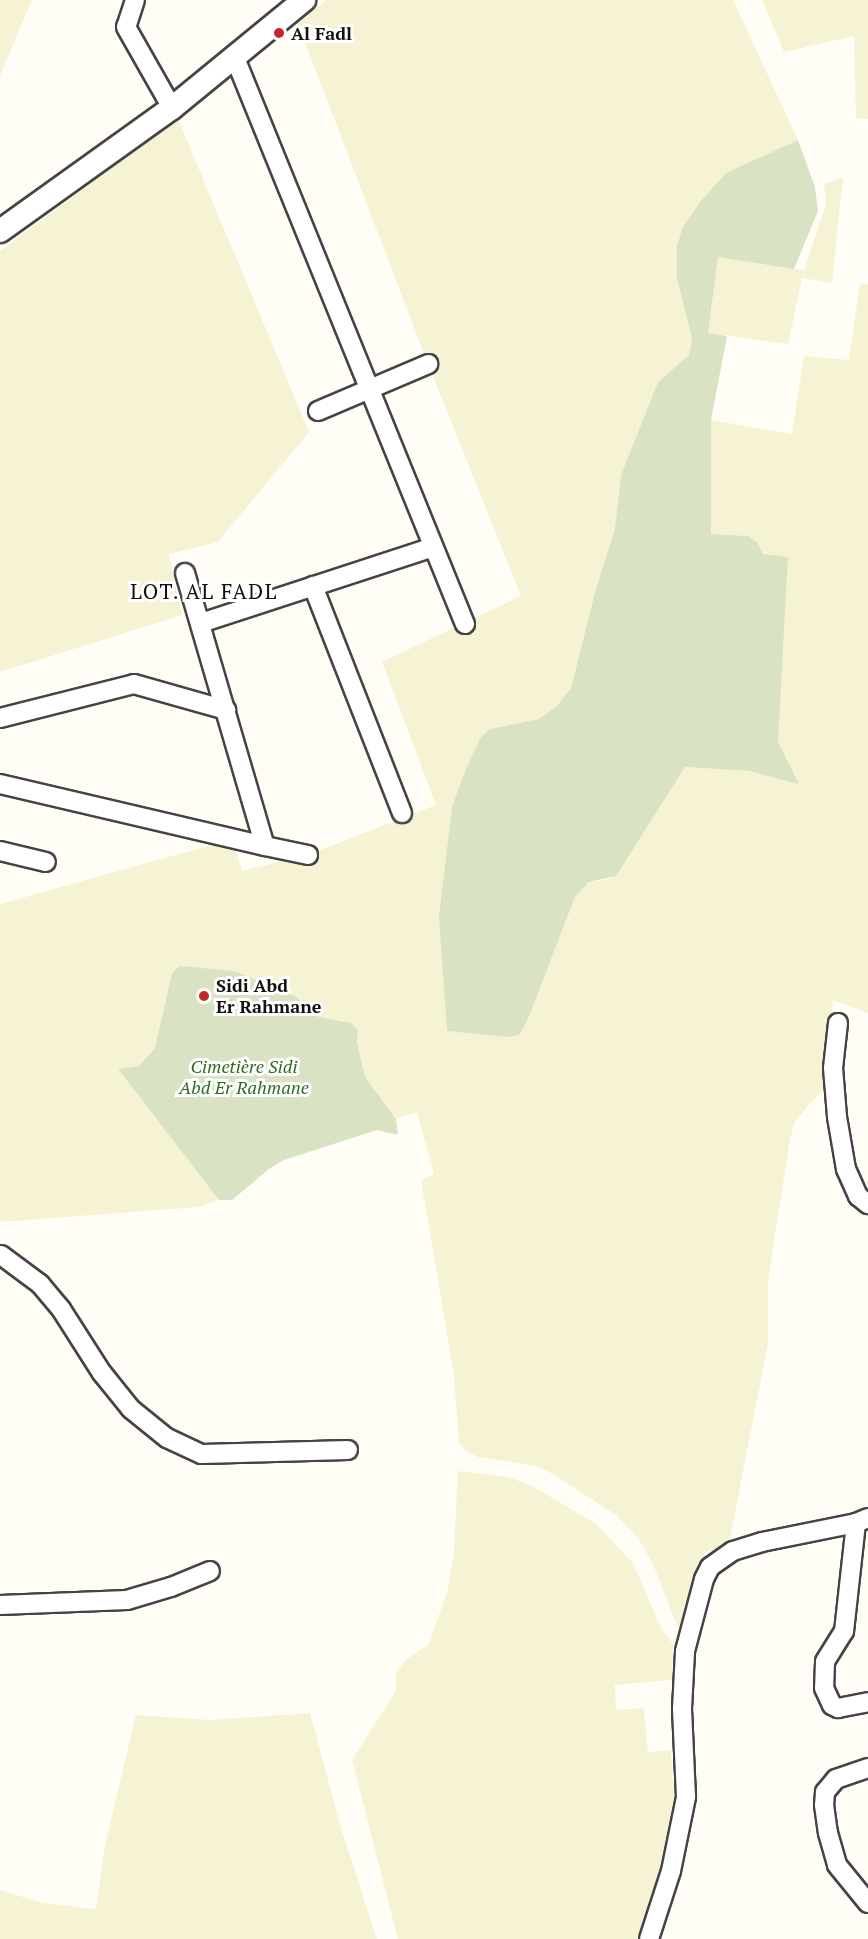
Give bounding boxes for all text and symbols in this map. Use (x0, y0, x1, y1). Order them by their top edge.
place label: Al Fadl (291, 22, 352, 44)
marker: Al Fadl (272, 26, 286, 40)
district label: LOT. AL FADL (130, 578, 278, 604)
place label: Sidi Abd Er Rahmane (216, 975, 321, 1018)
marker: Sidi Abd Er Rahmane (197, 989, 211, 1003)
park label: Cimetière Sidi Abd Er Rahmane (179, 1056, 309, 1098)

